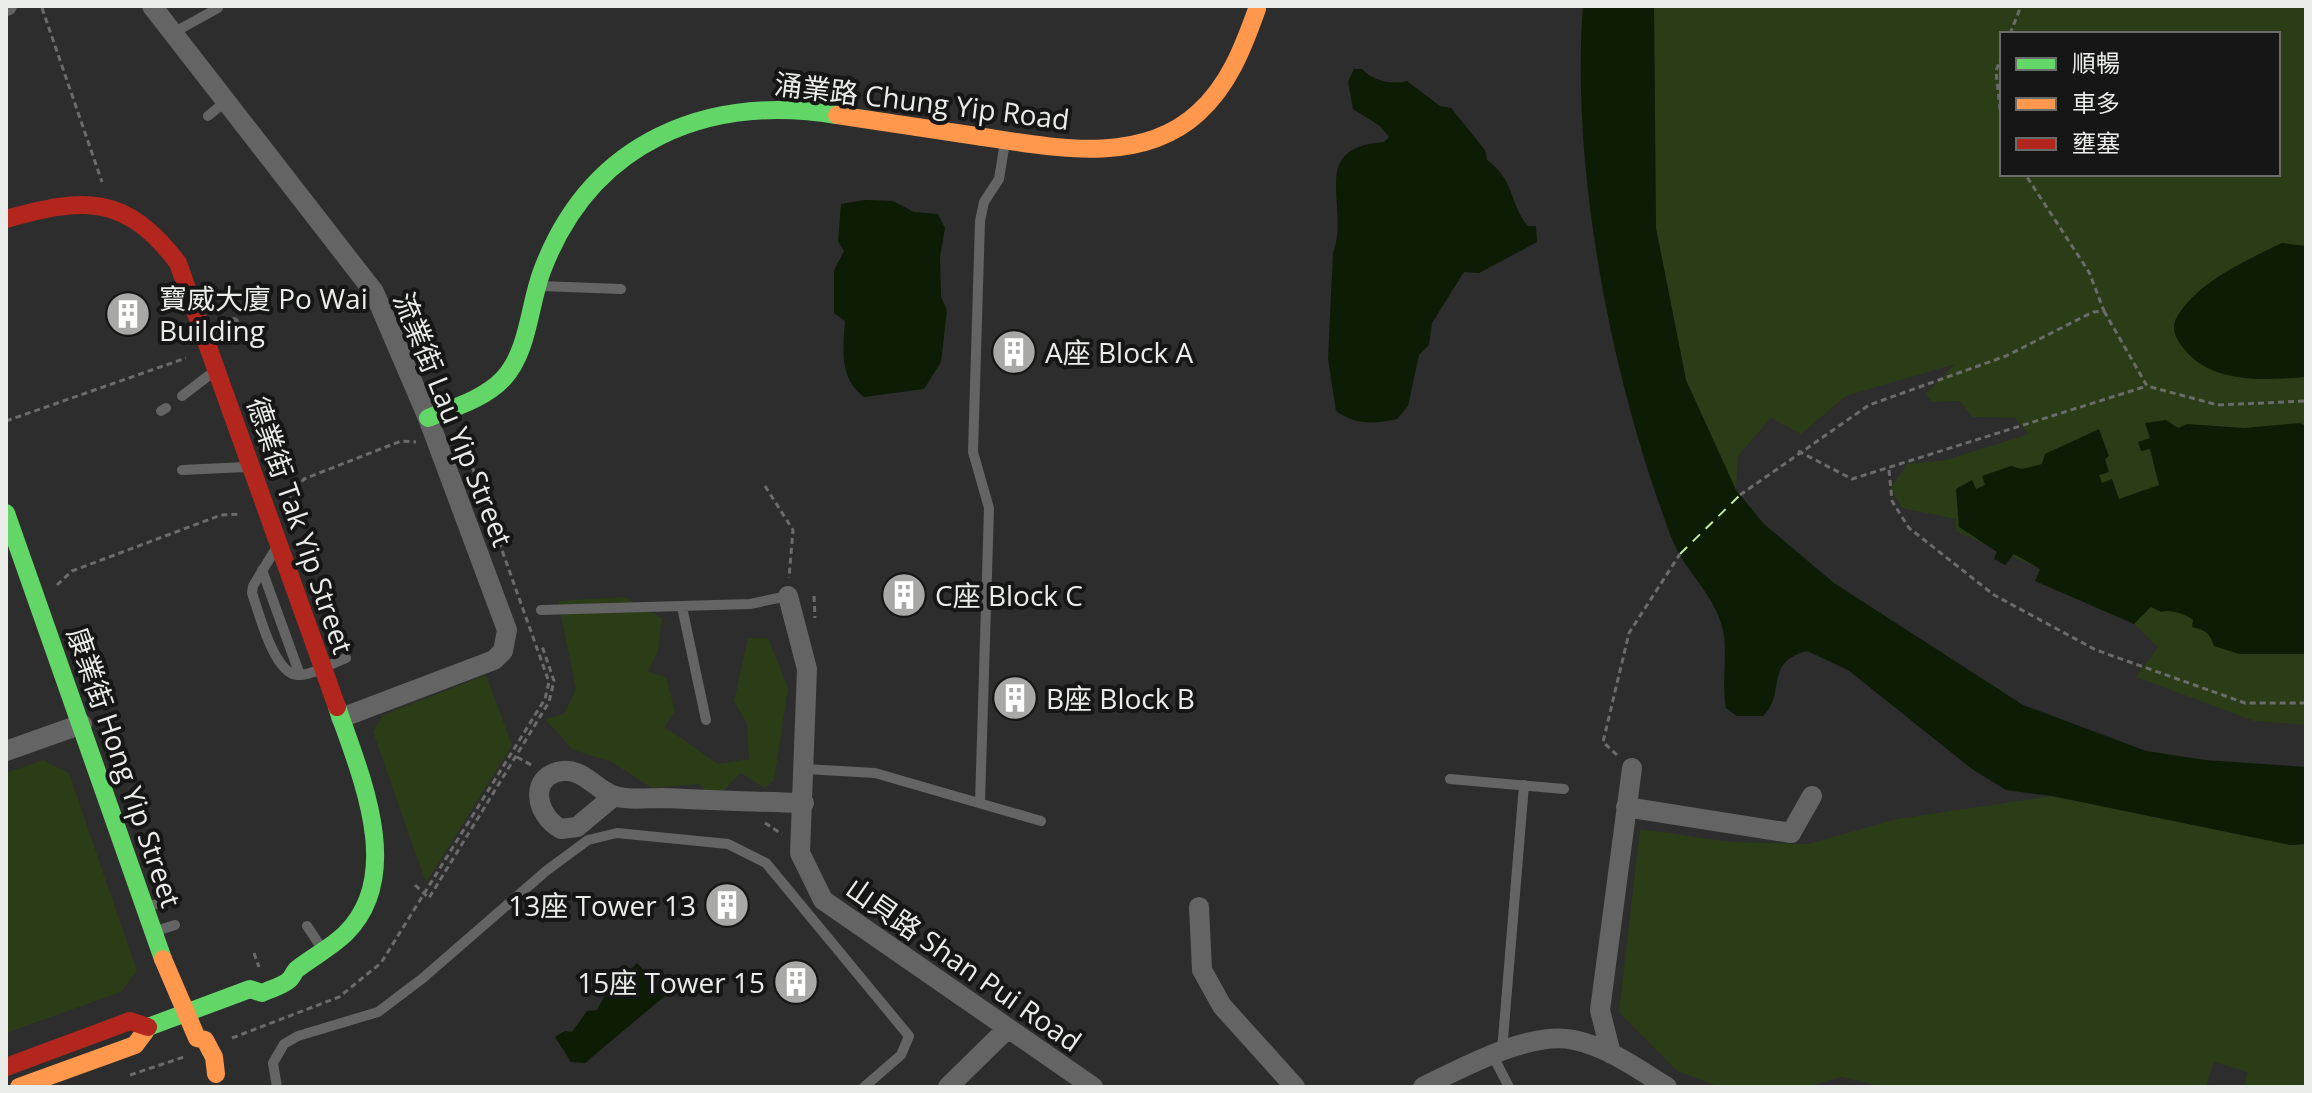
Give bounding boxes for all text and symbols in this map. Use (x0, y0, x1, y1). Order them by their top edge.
legend (2000, 32, 2280, 176)
text: 順暢 (2072, 46, 2120, 79)
street label: 涌業路 Chung Yip Road (772, 64, 1072, 138)
text: 車多 (2072, 86, 2120, 119)
text: 壅塞 (2072, 126, 2120, 159)
place label: 寶威大廈 Po Wai Building (159, 279, 368, 349)
street label: 流業街 Lau Yip Street (386, 286, 522, 552)
building icon: 寶威大廈 Po Wai Building (104, 290, 152, 338)
building icon: A座 Block A (990, 328, 1038, 376)
place label: A座 Block A (1045, 333, 1193, 371)
street label: 德業街 Tak Yip Street (239, 391, 363, 659)
building icon: C座 Block C (880, 571, 928, 619)
place label: C座 Block C (935, 576, 1083, 614)
street label: 康業街 Hong Yip Street (59, 622, 191, 912)
building icon: B座 Block B (991, 674, 1039, 722)
place label: B座 Block B (1046, 679, 1195, 717)
street label: 山貝路 Shan Pui Road (839, 868, 1089, 1060)
building icon: 13座 Tower 13 (703, 881, 751, 929)
place label: 13座 Tower 13 (508, 886, 696, 924)
building icon: 15座 Tower 15 (772, 958, 820, 1006)
place label: 15座 Tower 15 (577, 963, 765, 1001)

